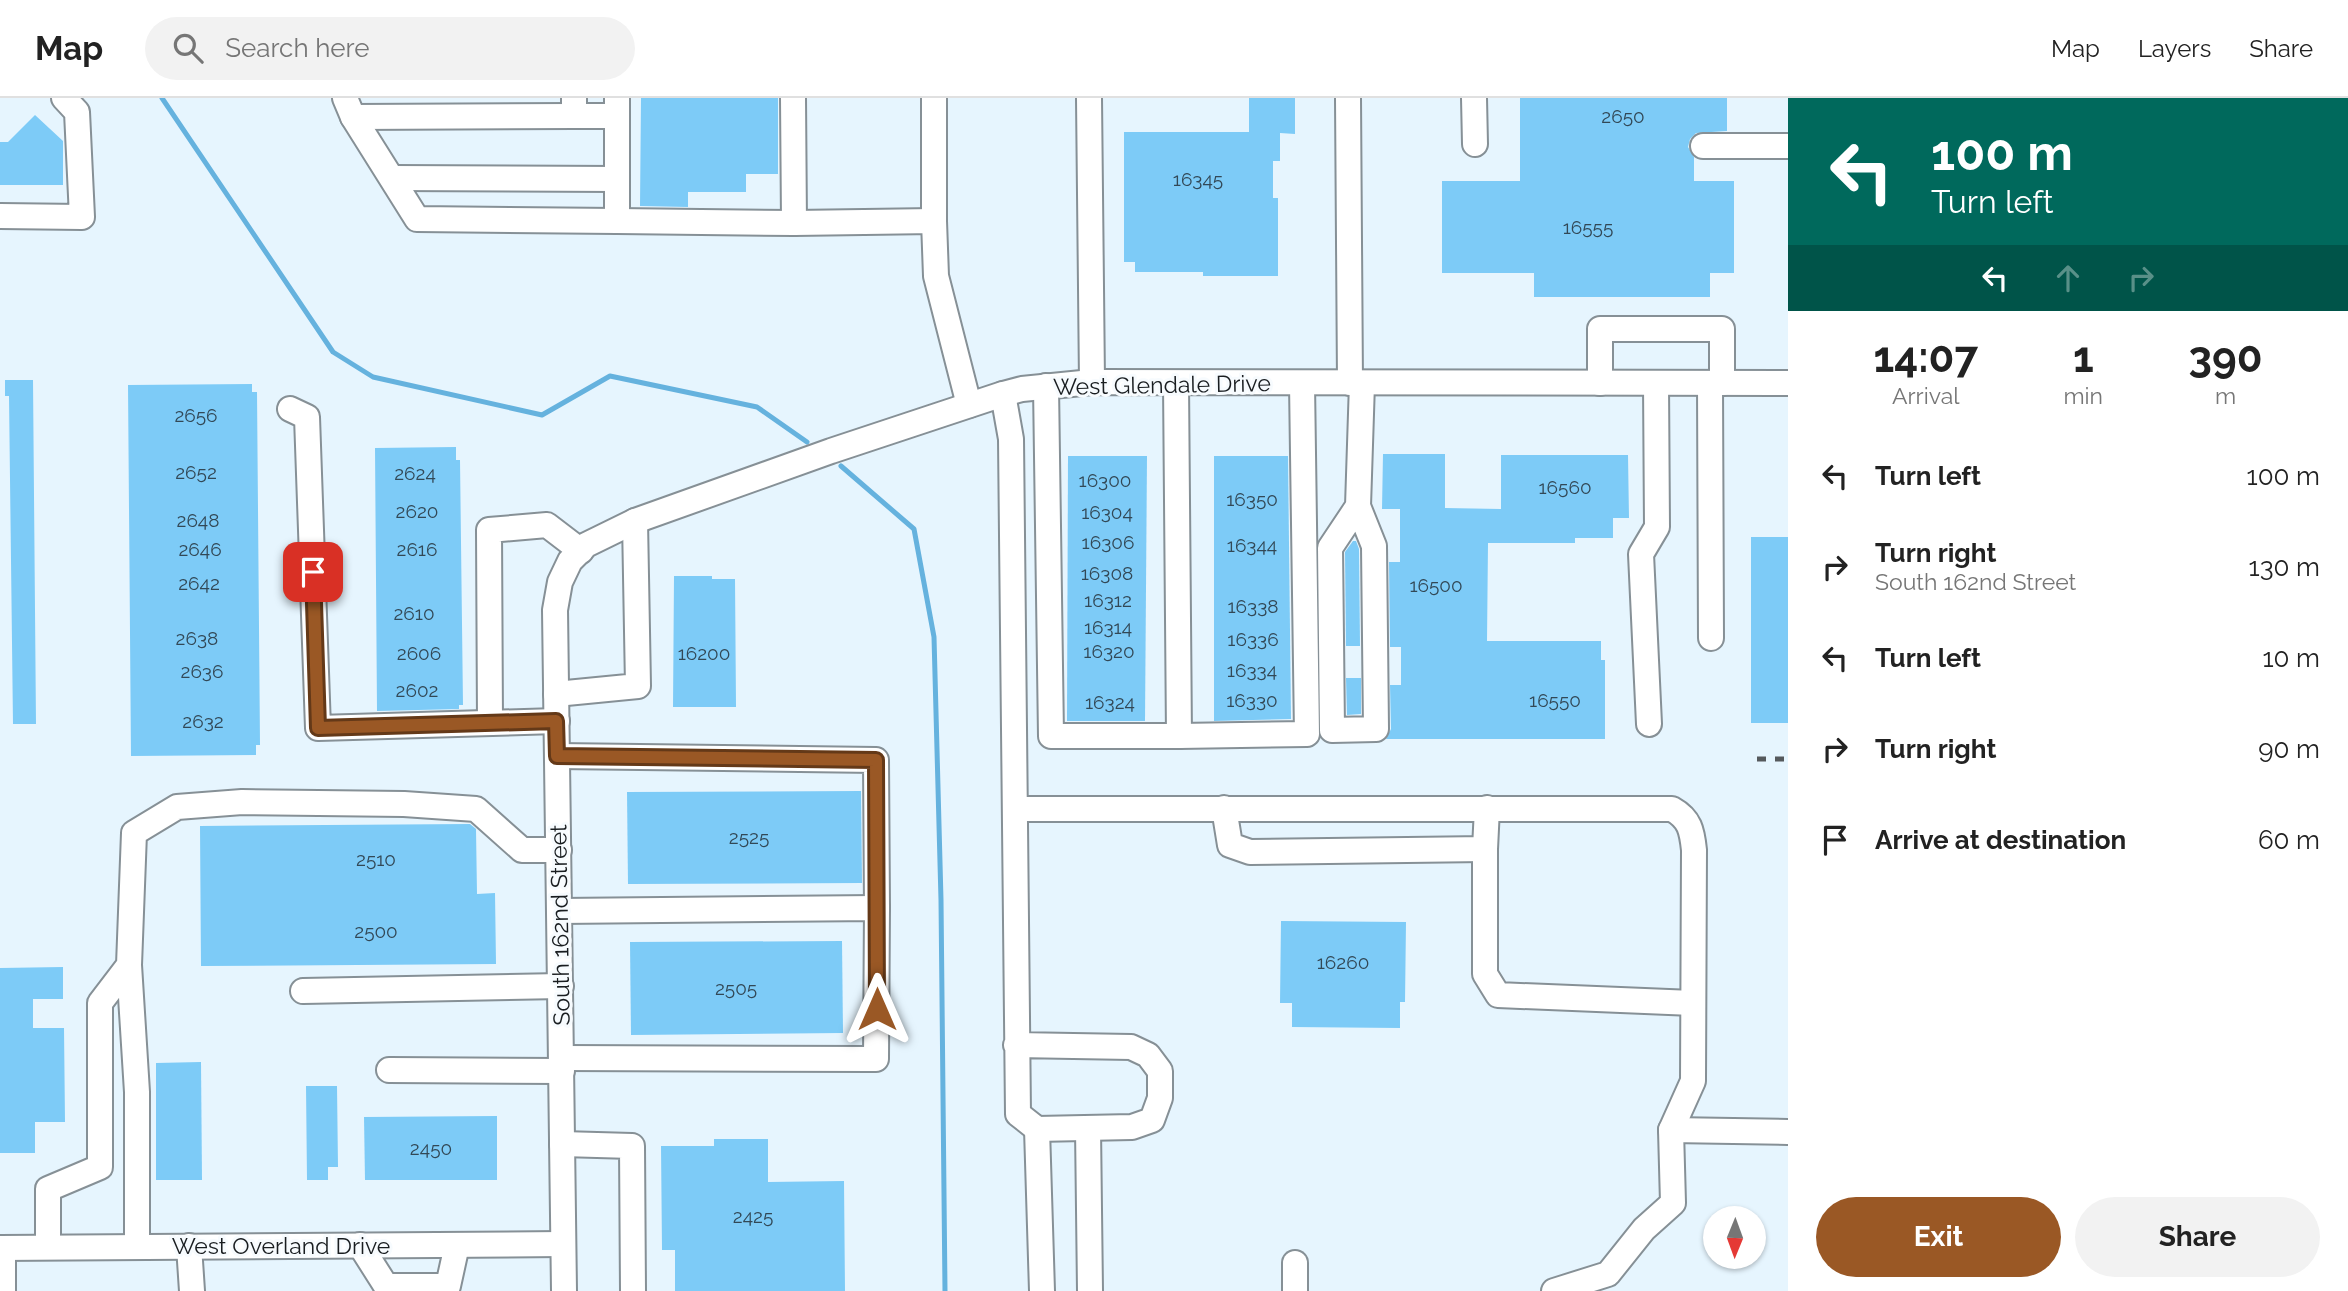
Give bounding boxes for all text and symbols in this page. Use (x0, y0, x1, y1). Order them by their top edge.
search box (145, 17, 635, 80)
text: Map (35, 29, 103, 68)
icon: search (169, 29, 207, 67)
text: Search here (225, 33, 370, 63)
text: Map (2051, 34, 2100, 63)
text: Layers (2138, 34, 2211, 63)
text: Share (2249, 34, 2313, 63)
house number: 2650 (1601, 105, 1645, 127)
text: 100 m (1931, 124, 2073, 181)
icon: left (1816, 126, 1907, 217)
house number: 16345 (1173, 168, 1223, 190)
text: Turn left (1931, 183, 2053, 220)
house number: 16555 (1563, 216, 1613, 238)
icon: left (1976, 259, 2014, 297)
icon: ahead (2049, 259, 2087, 297)
icon: right (2122, 259, 2160, 297)
text: 14:07 (1874, 333, 1978, 382)
text: 1 (2073, 333, 2094, 382)
text: 390 (2189, 333, 2263, 382)
street label: West Glendale Drive (1053, 369, 1271, 400)
text: Arrival (1892, 382, 1959, 409)
text: min (2063, 382, 2103, 409)
text: m (2215, 382, 2236, 409)
house number: 2656 (174, 404, 218, 426)
icon: left (1816, 457, 1854, 495)
house number: 2652 (175, 461, 217, 483)
text: Turn left (1875, 461, 1981, 491)
text: 100 m (2247, 461, 2320, 491)
house number: 2624 (394, 462, 436, 484)
house number: 16300 (1079, 469, 1132, 491)
house number: 16560 (1538, 476, 1592, 498)
house number: 16350 (1226, 488, 1278, 510)
house number: 2620 (396, 500, 438, 522)
house number: 16304 (1081, 501, 1133, 523)
house number: 2648 (177, 509, 220, 531)
house number: 16306 (1082, 531, 1134, 553)
house number: 16344 (1227, 534, 1277, 556)
house number: 2646 (178, 538, 222, 560)
house number: 2616 (397, 538, 437, 560)
text: Turn right (1875, 538, 1996, 568)
pin (283, 542, 343, 602)
icon: right (1816, 548, 1854, 586)
text: 130 m (2249, 552, 2320, 582)
icon: arrive (294, 553, 332, 591)
house number: 16308 (1081, 562, 1133, 584)
text: South 162nd Street (1875, 568, 2076, 595)
house number: 2642 (178, 572, 220, 594)
house number: 16500 (1409, 574, 1463, 596)
house number: 16312 (1084, 589, 1132, 611)
house number: 16338 (1227, 595, 1279, 617)
house number: 2610 (393, 602, 435, 624)
house number: 16314 (1084, 616, 1132, 638)
house number: 2638 (176, 627, 218, 649)
house number: 16336 (1227, 628, 1279, 650)
icon: left (1816, 639, 1854, 677)
house number: 16320 (1083, 640, 1135, 662)
house number: 2606 (397, 642, 441, 664)
house number: 16200 (678, 642, 730, 664)
text: Turn left (1875, 643, 1981, 673)
text: 10 m (2262, 643, 2320, 673)
house number: 16334 (1227, 659, 1277, 681)
house number: 2636 (181, 660, 223, 682)
house number: 2602 (396, 679, 438, 701)
house number: 16330 (1226, 689, 1278, 711)
house number: 16550 (1529, 689, 1581, 711)
house number: 16324 (1085, 691, 1135, 713)
house number: 2632 (182, 710, 224, 732)
icon: right (1816, 730, 1854, 768)
text: Turn right (1875, 734, 1996, 764)
text: 90 m (2258, 734, 2320, 764)
icon: arrive (1816, 821, 1854, 859)
street label: South 162nd Street (544, 824, 575, 1026)
text: Arrive at destination (1875, 825, 2126, 855)
text: 60 m (2258, 825, 2320, 855)
house number: 2525 (729, 826, 769, 848)
house number: 2510 (356, 848, 396, 870)
house number: 2500 (354, 920, 398, 942)
house number: 16260 (1317, 951, 1369, 973)
position arrow (840, 972, 914, 1046)
house number: 2505 (715, 977, 757, 999)
house number: 2450 (410, 1137, 452, 1159)
button: Exit (1816, 1197, 2061, 1277)
button: Share (2075, 1197, 2320, 1277)
house number: 2425 (733, 1205, 773, 1227)
north arrow (1703, 1206, 1766, 1269)
map controls (1703, 1206, 1766, 1269)
street label: West Overland Drive (172, 1232, 390, 1259)

